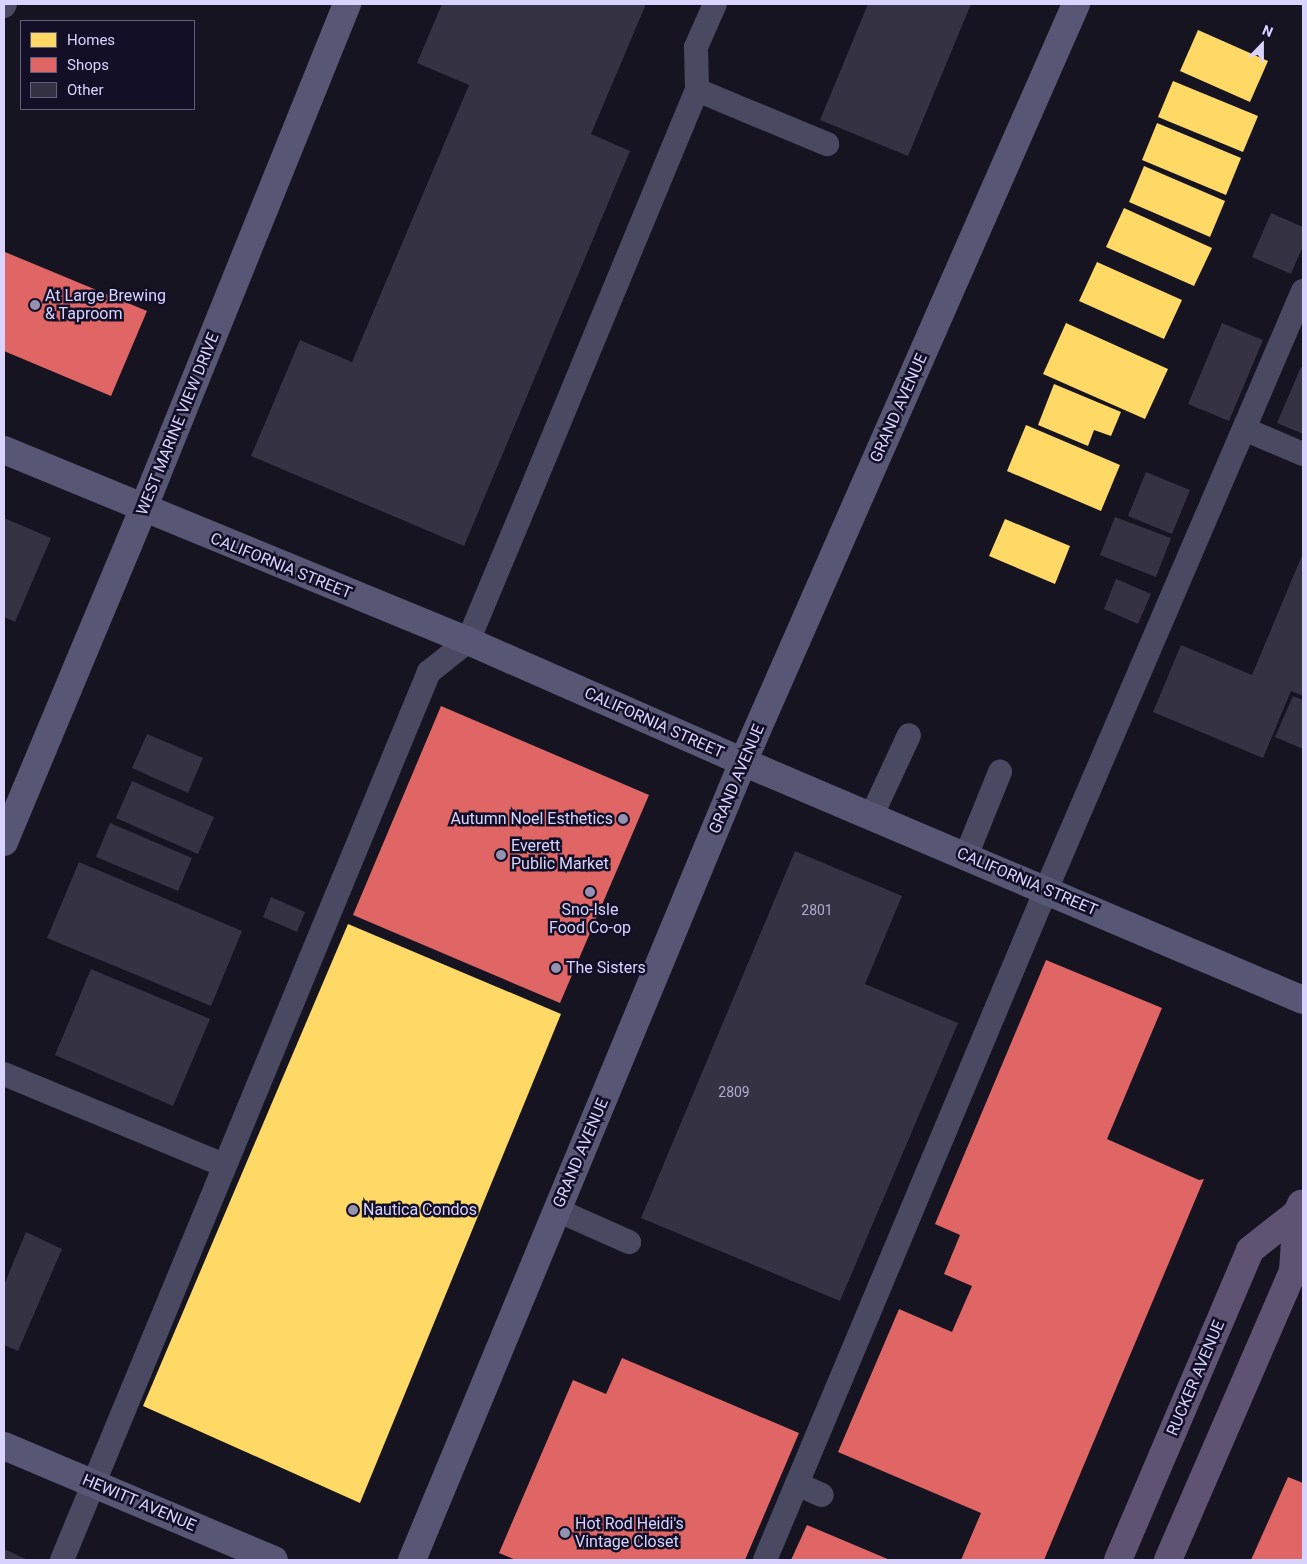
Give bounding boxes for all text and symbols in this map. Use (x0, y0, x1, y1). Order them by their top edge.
legend (20, 20, 195, 110)
north arrow (1237, 20, 1287, 70)
text: N (1260, 22, 1275, 40)
text: Homes (67, 31, 115, 49)
text: Shops (67, 56, 109, 74)
text: Other (67, 81, 104, 99)
place label: At Large Brewing & Taproom (45, 286, 166, 324)
marker: At Large Brewing & Taproom (29, 299, 41, 311)
street label: WEST MARINE VIEW DRIVE (133, 330, 223, 518)
street label: GRAND AVENUE (866, 351, 932, 465)
street label: CALIFORNIA STREET (208, 529, 354, 603)
street label: CALIFORNIA STREET (581, 684, 727, 762)
street label: GRAND AVENUE (705, 721, 769, 837)
place label: Autumn Noel Esthetics (450, 809, 613, 829)
marker: Autumn Noel Esthetics (617, 813, 629, 825)
place label: Everett Public Market (511, 836, 609, 874)
street label: CALIFORNIA STREET (954, 844, 1100, 920)
marker: Everett Public Market (495, 849, 507, 861)
marker: Sno-Isle Food Co-op (584, 886, 596, 898)
place label: Sno-Isle Food Co-op (549, 900, 631, 938)
house number: 2801 (801, 902, 833, 918)
place label: The Sisters (566, 958, 646, 978)
marker: The Sisters (550, 962, 562, 974)
house number: 2809 (718, 1084, 750, 1100)
street label: GRAND AVENUE (549, 1095, 613, 1211)
place label: Nautica Condos (363, 1200, 477, 1220)
marker: Nautica Condos (347, 1204, 359, 1216)
street label: RUCKER AVENUE (1163, 1317, 1229, 1439)
street label: HEWITT AVENUE (79, 1470, 199, 1536)
place label: Hot Rod Heidi's Vintage Closet (575, 1514, 684, 1552)
marker: Hot Rod Heidi's Vintage Closet (559, 1527, 571, 1539)

